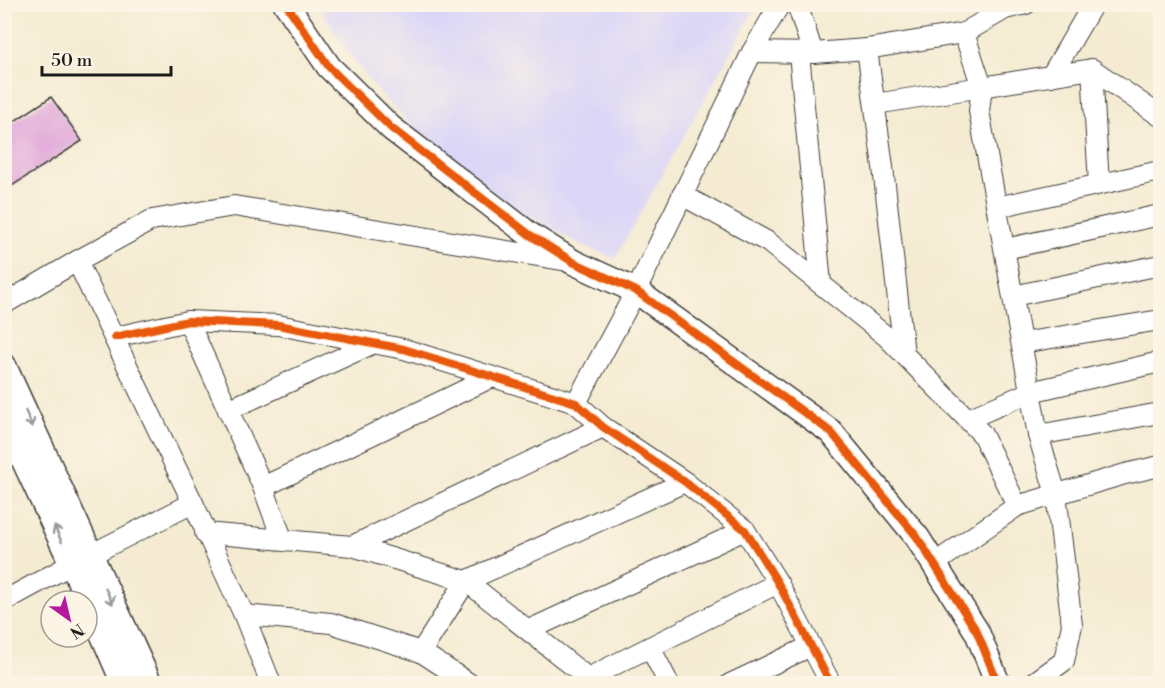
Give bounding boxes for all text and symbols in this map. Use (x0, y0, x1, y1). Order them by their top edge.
scale bar (42, 39, 171, 77)
text: 50 m (51, 49, 93, 72)
one-way arrow (23, 409, 35, 427)
one-way arrow (52, 525, 64, 543)
one-way arrow (104, 587, 116, 605)
north arrow (39, 589, 99, 649)
text: N (66, 619, 88, 643)

